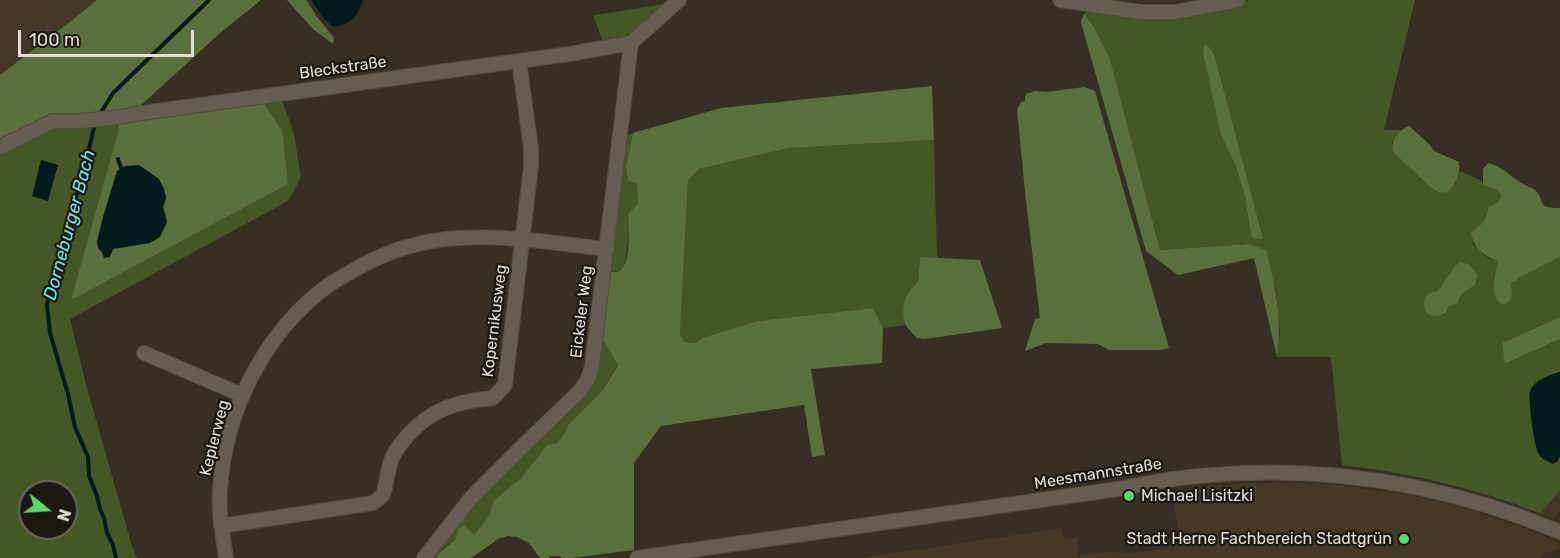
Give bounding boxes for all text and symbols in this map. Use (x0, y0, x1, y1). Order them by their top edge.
scale bar (21, 18, 196, 56)
text: 100 m (29, 29, 80, 51)
street label: Bleckstraße (298, 52, 388, 84)
water label: Dorneburger Bach (40, 148, 100, 302)
street label: Kopernikusweg (479, 264, 511, 378)
street label: Eickeler Weg (567, 265, 597, 359)
street label: Keplerweg (196, 398, 234, 478)
street label: Meesmannstraße (1033, 454, 1163, 494)
north arrow (18, 480, 78, 540)
place label: Michael Lisitzki (1141, 486, 1253, 506)
marker: Michael Lisitzki (1122, 489, 1136, 503)
text: N (53, 507, 75, 524)
place label: Stadt Herne Fachbereich Stadtgrün (1126, 529, 1392, 549)
marker: Stadt Herne Fachbereich Stadtgrün (1397, 532, 1411, 546)

